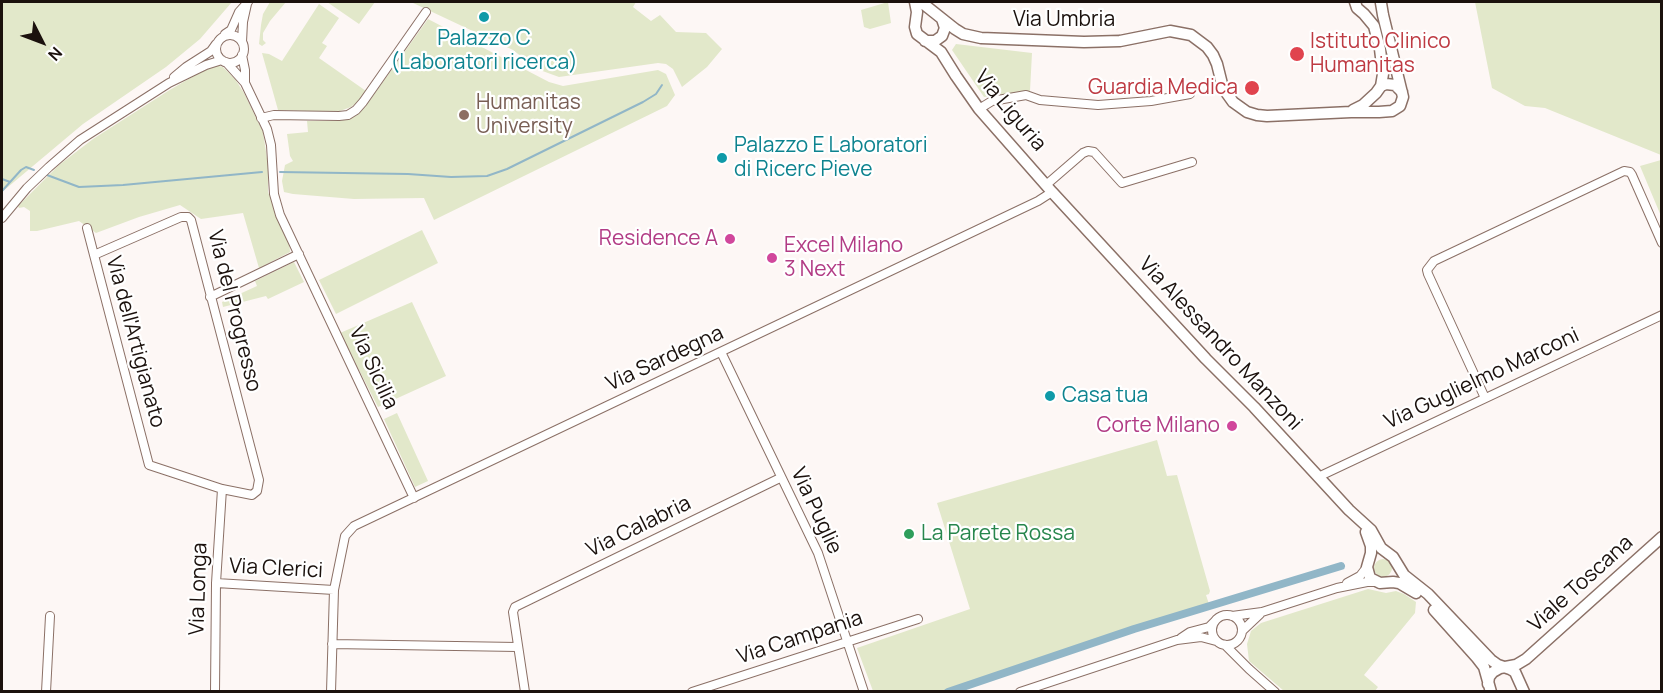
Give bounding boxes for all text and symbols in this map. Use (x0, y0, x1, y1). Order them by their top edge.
street label: Via Umbria (1013, 7, 1115, 33)
marker: Palazzo C (Laboratori ricerca) (477, 10, 491, 24)
north arrow (12, 12, 72, 72)
place label: Palazzo C (Laboratori ricerca) (390, 26, 578, 76)
place label: Istituto Clinico Humanitas (1310, 29, 1451, 79)
text: N (43, 42, 67, 66)
marker: Istituto Clinico Humanitas (1288, 45, 1306, 63)
street label: Via Liguria (969, 65, 1051, 157)
place label: Guardia Medica (1088, 75, 1238, 101)
marker: Guardia Medica (1243, 79, 1261, 97)
place label: Humanitas University (476, 90, 581, 140)
marker: Humanitas University (457, 108, 471, 122)
place label: Palazzo E Laboratori di Ricerc Pieve (734, 133, 928, 183)
marker: Palazzo E Laboratori di Ricerc Pieve (715, 151, 729, 165)
place label: Residence A (599, 226, 718, 252)
street label: Via del Progresso (202, 227, 266, 395)
marker: Residence A (723, 232, 737, 246)
place label: Excel Milano 3 Next (784, 233, 903, 283)
marker: Excel Milano 3 Next (765, 251, 779, 265)
street label: Via Alessandro Manzoni (1133, 252, 1307, 436)
street label: Via dell'Artigianato (100, 253, 170, 431)
street label: Via Sardegna (602, 321, 728, 397)
street label: Via Sicilia (343, 323, 403, 413)
street label: Via Guglielmo Marconi (1381, 323, 1583, 435)
place label: Casa tua (1062, 383, 1148, 409)
marker: Casa tua (1043, 389, 1057, 403)
place label: Corte Milano (1097, 413, 1220, 439)
marker: Corte Milano (1225, 419, 1239, 433)
street label: Via Puglie (785, 464, 847, 558)
street label: Via Calabria (583, 491, 695, 563)
place label: La Parete Rossa (921, 521, 1075, 547)
marker: La Parete Rossa (902, 527, 916, 541)
street label: Viale Toscana (1524, 531, 1638, 637)
street label: Via Longa (185, 542, 213, 636)
street label: Via Clerici (228, 554, 324, 584)
street label: Via Campania (734, 606, 866, 670)

